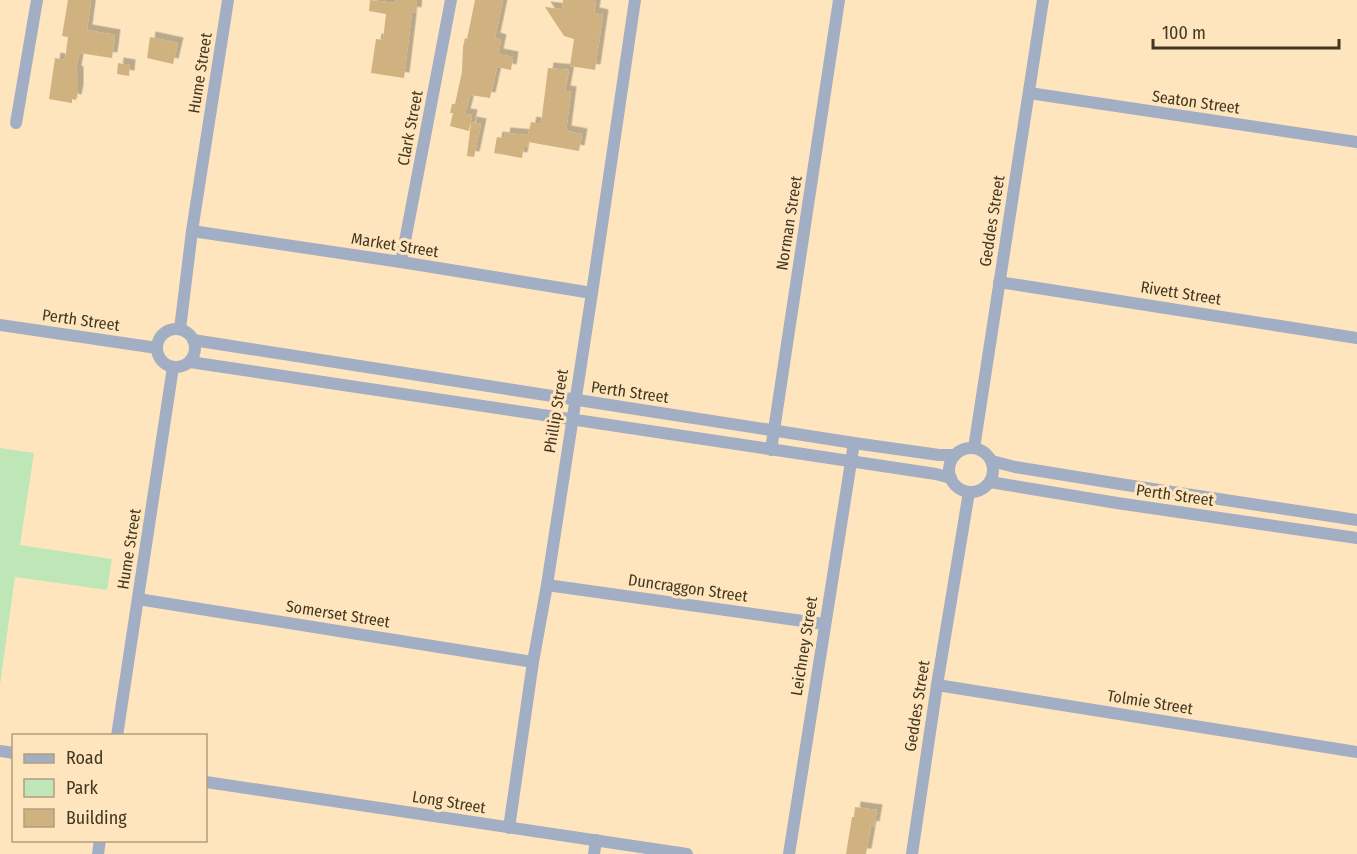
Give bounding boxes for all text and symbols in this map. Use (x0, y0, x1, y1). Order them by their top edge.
scale bar (1153, 12, 1339, 50)
text: 100 m (1162, 22, 1206, 44)
street label: Hume Street (184, 31, 216, 115)
street label: Seaton Street (1151, 86, 1242, 118)
street label: Clark Street (393, 88, 427, 167)
street label: Geddes Street (975, 173, 1009, 268)
street label: Norman Street (772, 174, 806, 272)
street label: Market Street (350, 229, 441, 261)
street label: Rivett Street (1139, 277, 1223, 309)
street label: Perth Street (41, 305, 122, 335)
street label: Phillip Street (540, 367, 572, 454)
street label: Perth Street (590, 377, 671, 407)
street label: Perth Street (1135, 480, 1216, 510)
street label: Hume Street (113, 507, 145, 591)
street label: Duncraggon Street (627, 570, 750, 606)
street label: Leichney Street (787, 594, 821, 697)
street label: Somerset Street (285, 596, 392, 632)
street label: Geddes Street (900, 658, 934, 753)
street label: Tolmie Street (1106, 686, 1195, 718)
legend (12, 734, 207, 842)
text: Road (66, 747, 103, 769)
text: Park (66, 777, 99, 799)
street label: Long Street (411, 787, 488, 817)
text: Building (66, 807, 127, 829)

